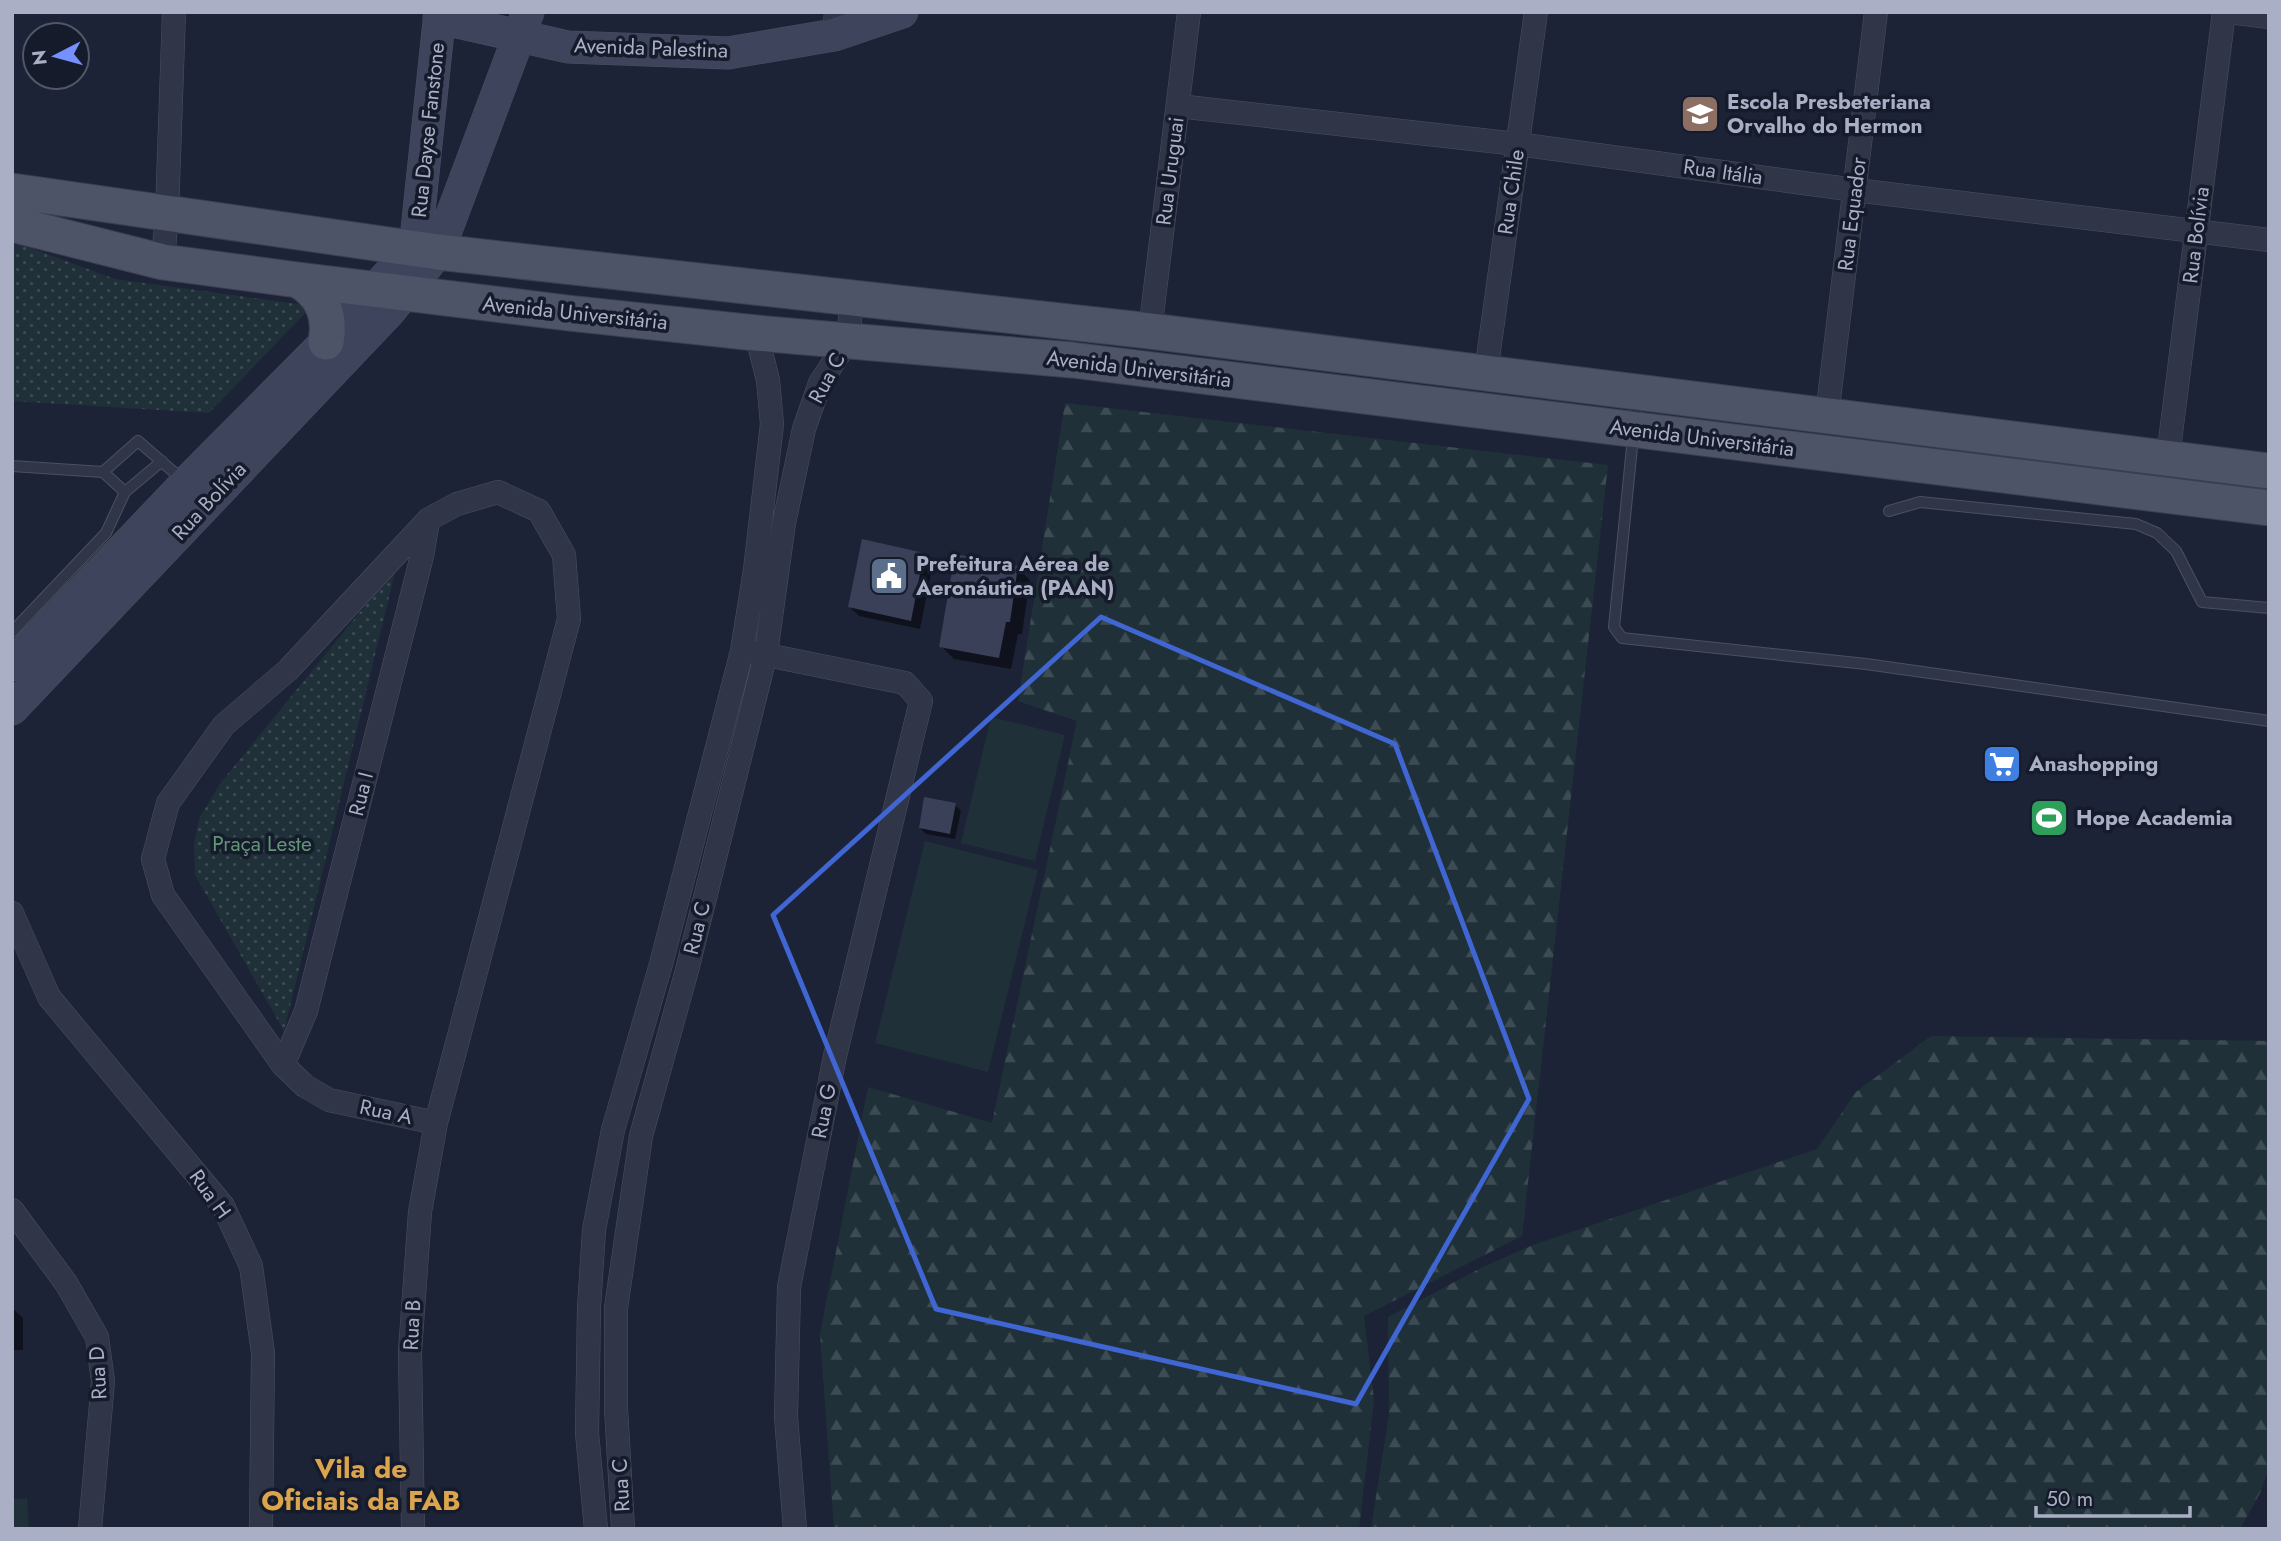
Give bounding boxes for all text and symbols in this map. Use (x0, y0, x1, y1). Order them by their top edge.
north arrow (21, 21, 91, 91)
street label: Avenida Palestina (573, 30, 729, 66)
street label: Rua Dayse Fanstone (404, 41, 452, 219)
text: N (25, 49, 54, 67)
place label: Escola Presbeteriana Orvalho do Hermon (1727, 87, 1931, 141)
school or university icon: Escola Presbeteriana Orvalho do Hermon (1679, 93, 1721, 135)
street label: Rua Uruguai (1148, 115, 1192, 227)
street label: Rua Chile (1490, 147, 1532, 237)
street label: Rua Itália (1681, 152, 1765, 192)
street label: Rua Equador (1830, 155, 1874, 273)
street label: Rua Bolívia (2175, 185, 2217, 285)
street label: Avenida Universitária (481, 288, 669, 338)
street label: Avenida Universitária (1045, 343, 1233, 395)
street label: Rua C (801, 347, 853, 409)
street label: Avenida Universitária (1608, 412, 1796, 464)
street label: Rua Bolívia (165, 455, 253, 547)
place label: Prefeitura Aérea de Aeronáutica (PAAN) (915, 549, 1114, 603)
public building icon: Prefeitura Aérea de Aeronáutica (PAAN) (868, 555, 910, 597)
supermarket icon: Anashopping (1981, 743, 2023, 785)
place label: Anashopping (2028, 749, 2158, 779)
street label: Rua I (341, 769, 381, 819)
sports icon: Hope Academia (2028, 797, 2070, 839)
place label: Hope Academia (2076, 803, 2233, 833)
park label: Praça Leste (212, 829, 312, 859)
street label: Rua C (676, 898, 718, 958)
street label: Rua G (804, 1081, 844, 1141)
street label: Rua A (357, 1092, 415, 1132)
street label: Rua H (182, 1163, 238, 1225)
street label: Rua B (396, 1299, 428, 1351)
street label: Rua D (82, 1346, 114, 1400)
district label: Vila de Oficiais da FAB (261, 1448, 461, 1521)
street label: Rua C (605, 1457, 637, 1513)
scale bar (2036, 1474, 2190, 1518)
text: 50 m (2046, 1484, 2093, 1514)

